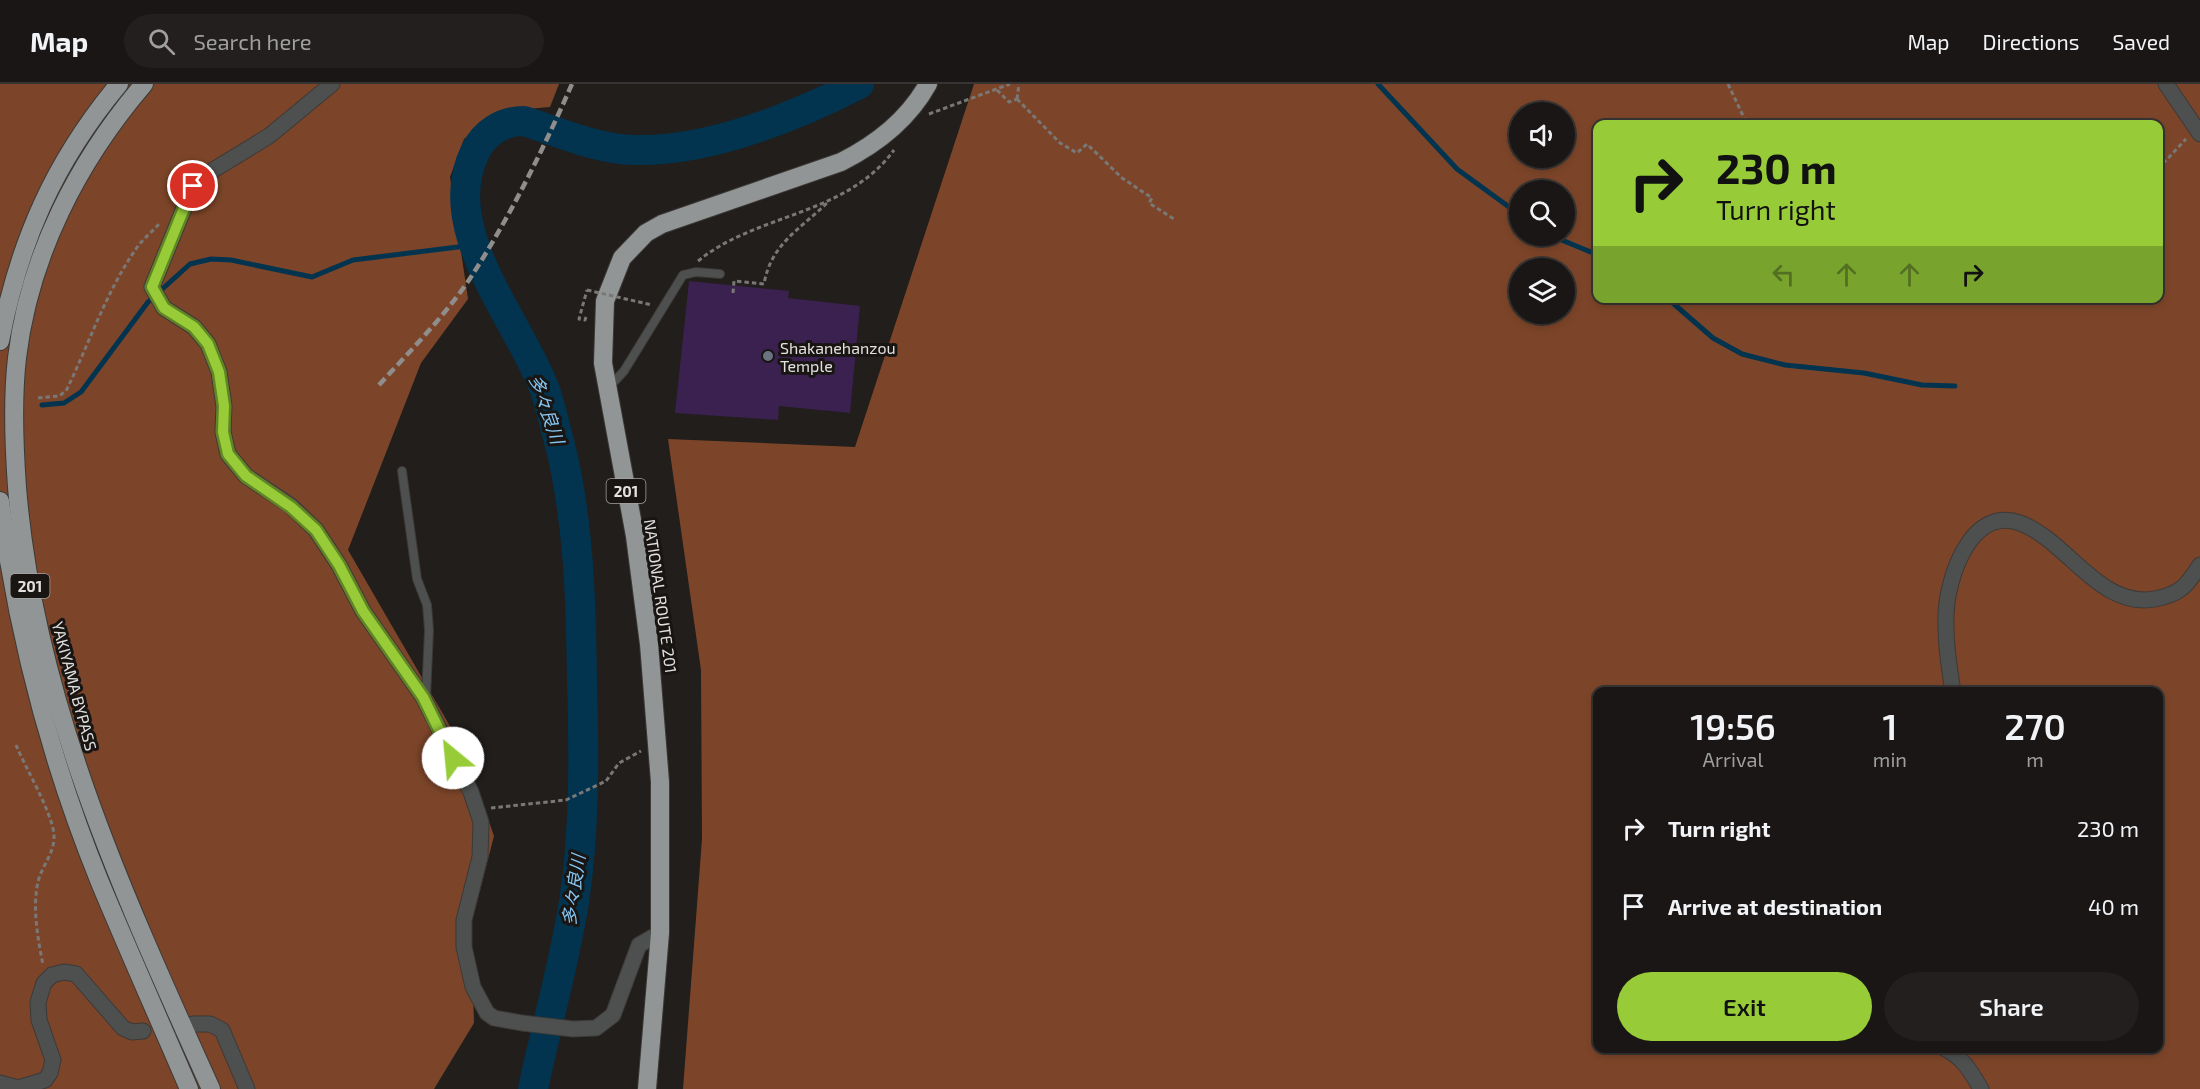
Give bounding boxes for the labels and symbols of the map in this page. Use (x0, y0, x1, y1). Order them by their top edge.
pin (167, 160, 218, 211)
place label: Shakanehanzou Temple (780, 338, 896, 375)
marker: Shakanehanzou Temple (761, 349, 775, 363)
water label: 多々良川 (525, 371, 570, 449)
road number: 201 (606, 479, 646, 503)
street label: NATIONAL ROUTE 201 (641, 518, 681, 674)
road number: 201 (10, 574, 50, 598)
street label: YAKIYAMA BYPASS (49, 619, 101, 753)
position arrow (421, 726, 485, 790)
water label: 多々良川 (557, 851, 589, 927)

